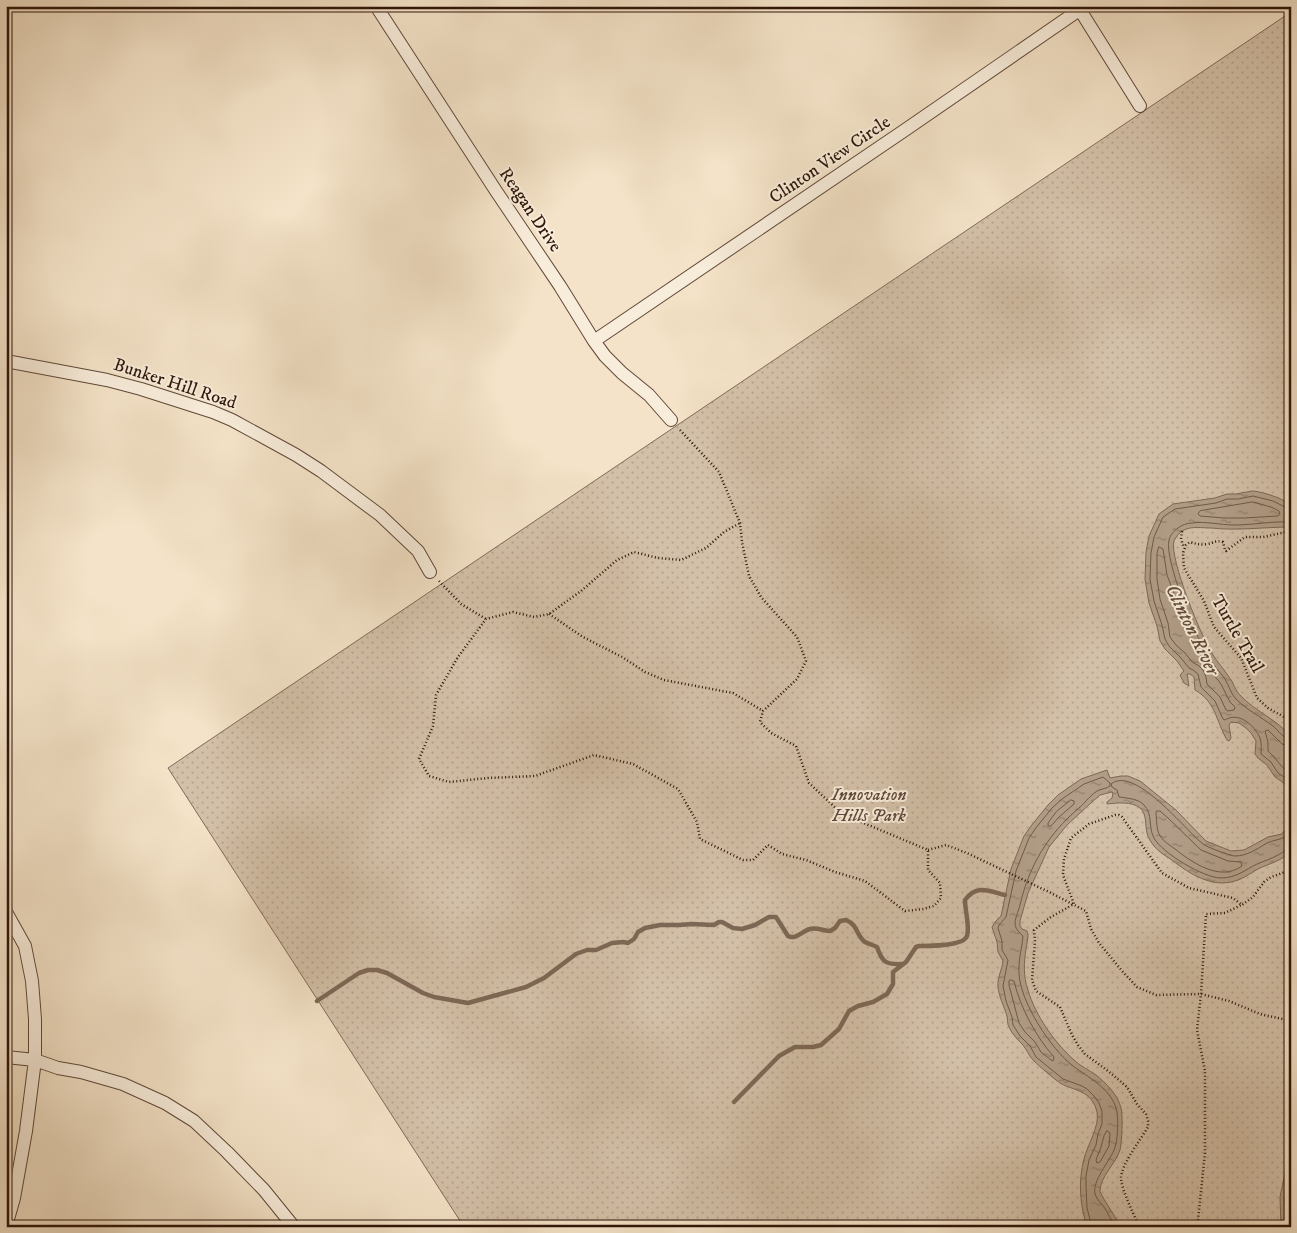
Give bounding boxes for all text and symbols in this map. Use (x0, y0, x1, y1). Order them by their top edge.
street label: Clinton View Circle (765, 111, 895, 209)
street label: Reagan Drive (494, 164, 566, 256)
street label: Bunker Hill Road (111, 354, 239, 414)
water label: Clinton River (1160, 581, 1225, 681)
street label: Turtle Trail (1206, 591, 1268, 677)
park label: Innovation Hills Park (831, 784, 906, 827)

